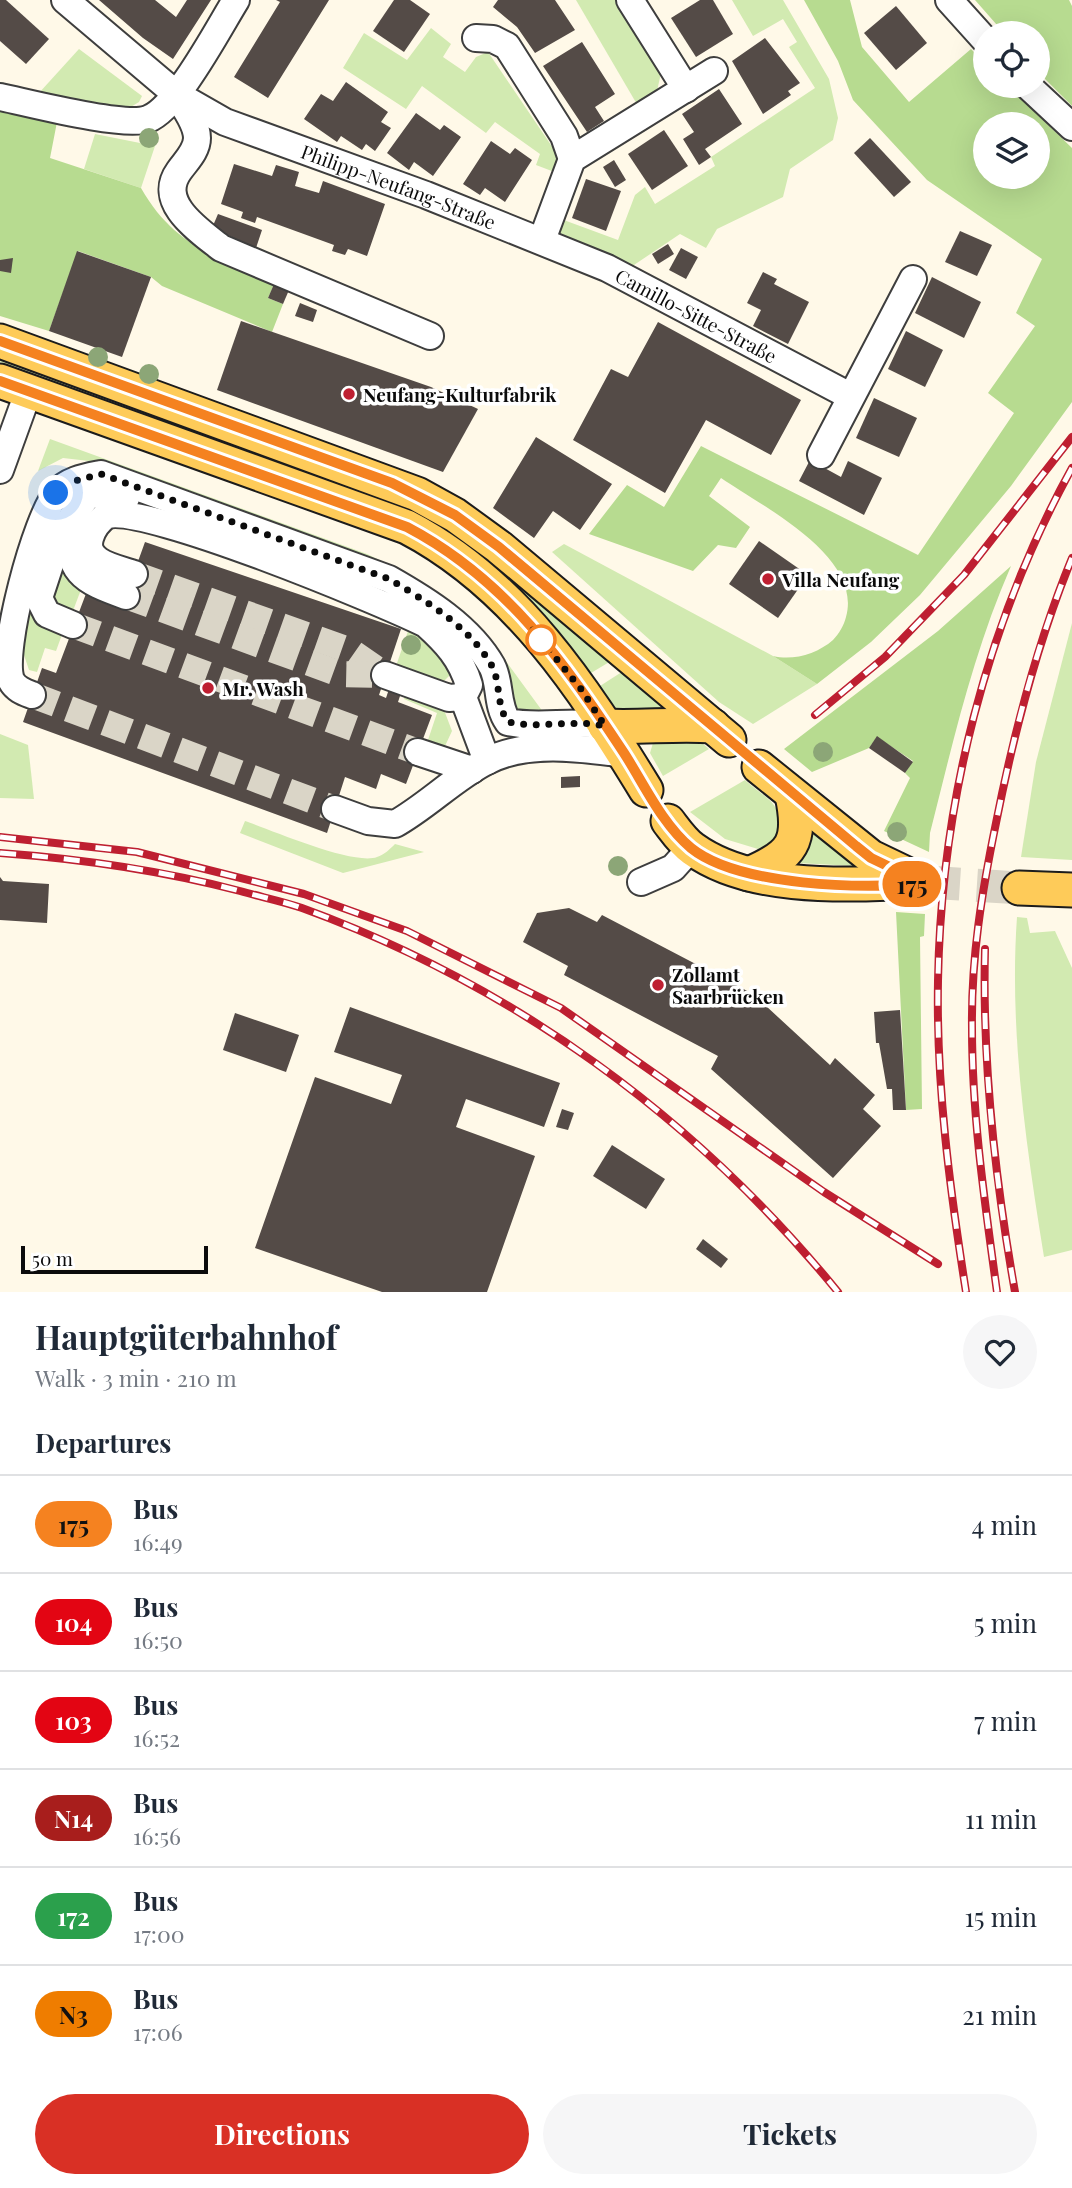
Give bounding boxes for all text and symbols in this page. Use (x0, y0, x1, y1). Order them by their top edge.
map controls (973, 21, 1050, 189)
button: locate (973, 21, 1050, 98)
button: layers (973, 112, 1050, 189)
street label: Philipp-Neufang-Straße (298, 138, 500, 235)
street label: Camillo-Sitte-Straße (611, 262, 782, 368)
place label: Neufang-Kulturfabrik (363, 381, 557, 407)
marker: Neufang-Kulturfabrik (341, 386, 357, 402)
your location (38, 475, 73, 510)
place label: Villa Neufang (781, 566, 900, 592)
marker: Villa Neufang (760, 571, 776, 587)
unlabelled marker (526, 625, 556, 655)
place label: Mr. Wash (222, 675, 304, 701)
marker: Mr. Wash (200, 680, 216, 696)
line badge: 175 (872, 861, 952, 907)
text: 175 (896, 868, 928, 900)
place label: Zollamt Saarbrücken (672, 961, 784, 1009)
marker: Zollamt Saarbrücken (650, 977, 666, 993)
scale bar (21, 1243, 208, 1275)
text: 50 m (32, 1245, 73, 1271)
text: Hauptgüterbahnhof (35, 1314, 337, 1358)
button: heart (963, 1315, 1037, 1389)
text: Walk · 3 min · 210 m (35, 1362, 237, 1393)
text: Departures (35, 1425, 171, 1460)
text: Bus (133, 1491, 178, 1526)
text: 4 min (971, 1507, 1037, 1542)
text: 175 (58, 1508, 89, 1540)
text: 16:49 (133, 1526, 183, 1557)
text: Bus (133, 1589, 178, 1624)
text: 5 min (974, 1605, 1037, 1640)
text: 104 (55, 1606, 92, 1638)
text: 16:50 (133, 1624, 183, 1655)
text: Bus (133, 1687, 178, 1722)
text: 7 min (974, 1703, 1037, 1738)
text: 103 (55, 1704, 92, 1736)
text: 16:52 (133, 1722, 180, 1753)
text: Bus (133, 1785, 178, 1820)
text: 11 min (965, 1801, 1037, 1836)
text: N14 (54, 1802, 93, 1834)
text: 16:56 (133, 1820, 181, 1851)
text: Bus (133, 1883, 178, 1918)
text: 15 min (965, 1899, 1037, 1934)
text: 172 (57, 1900, 90, 1932)
text: 17:00 (133, 1918, 185, 1949)
text: Bus (133, 1981, 178, 2016)
text: 21 min (962, 1997, 1037, 2032)
text: N3 (59, 1998, 88, 2030)
text: 17:06 (133, 2016, 183, 2047)
button: Directions (35, 2094, 529, 2174)
button: Tickets (543, 2094, 1037, 2174)

